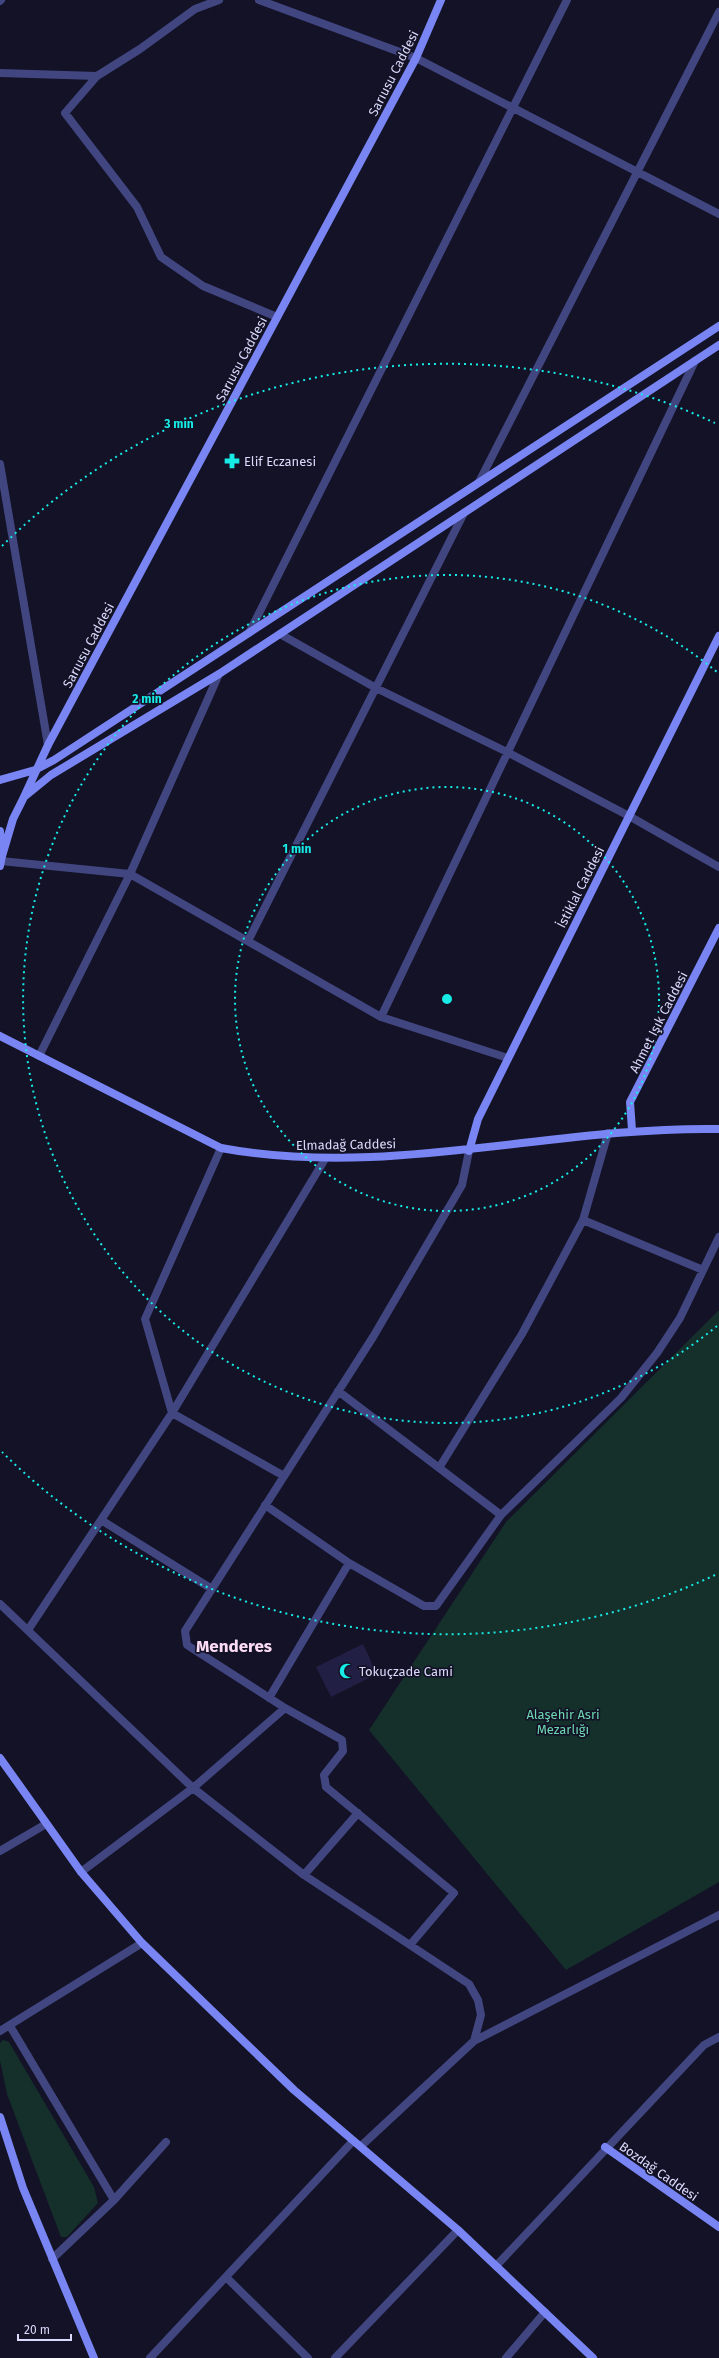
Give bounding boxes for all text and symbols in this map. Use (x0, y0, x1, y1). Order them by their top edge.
street label: Sarıusu Caddesi (365, 28, 421, 119)
street label: Sarıusu Caddesi (213, 314, 270, 404)
text: 3 min (163, 417, 194, 431)
pharmacy icon: Elif Eczanesi (223, 452, 241, 470)
place label: Elif Eczanesi (244, 454, 316, 469)
street label: Sarıusu Caddesi (60, 600, 117, 690)
text: 2 min (132, 692, 162, 706)
text: 1 min (283, 842, 311, 856)
street label: İstiklal Caddesi (553, 844, 607, 930)
street label: Ahmet Işık Caddesi (626, 969, 690, 1075)
centre of rings (440, 992, 454, 1006)
street label: Elmadağ Caddesi (296, 1136, 396, 1153)
district label: Menderes (196, 1636, 272, 1657)
mosque icon: Tokuçzade Cami (338, 1662, 356, 1680)
place label: Tokuçzade Cami (359, 1664, 453, 1679)
park label: Alaşehir Asri Mezarlığı (526, 1707, 600, 1737)
street label: Bozdağ Caddesi (617, 2139, 701, 2204)
scale bar (18, 2316, 71, 2342)
text: 20 m (24, 2323, 50, 2337)

